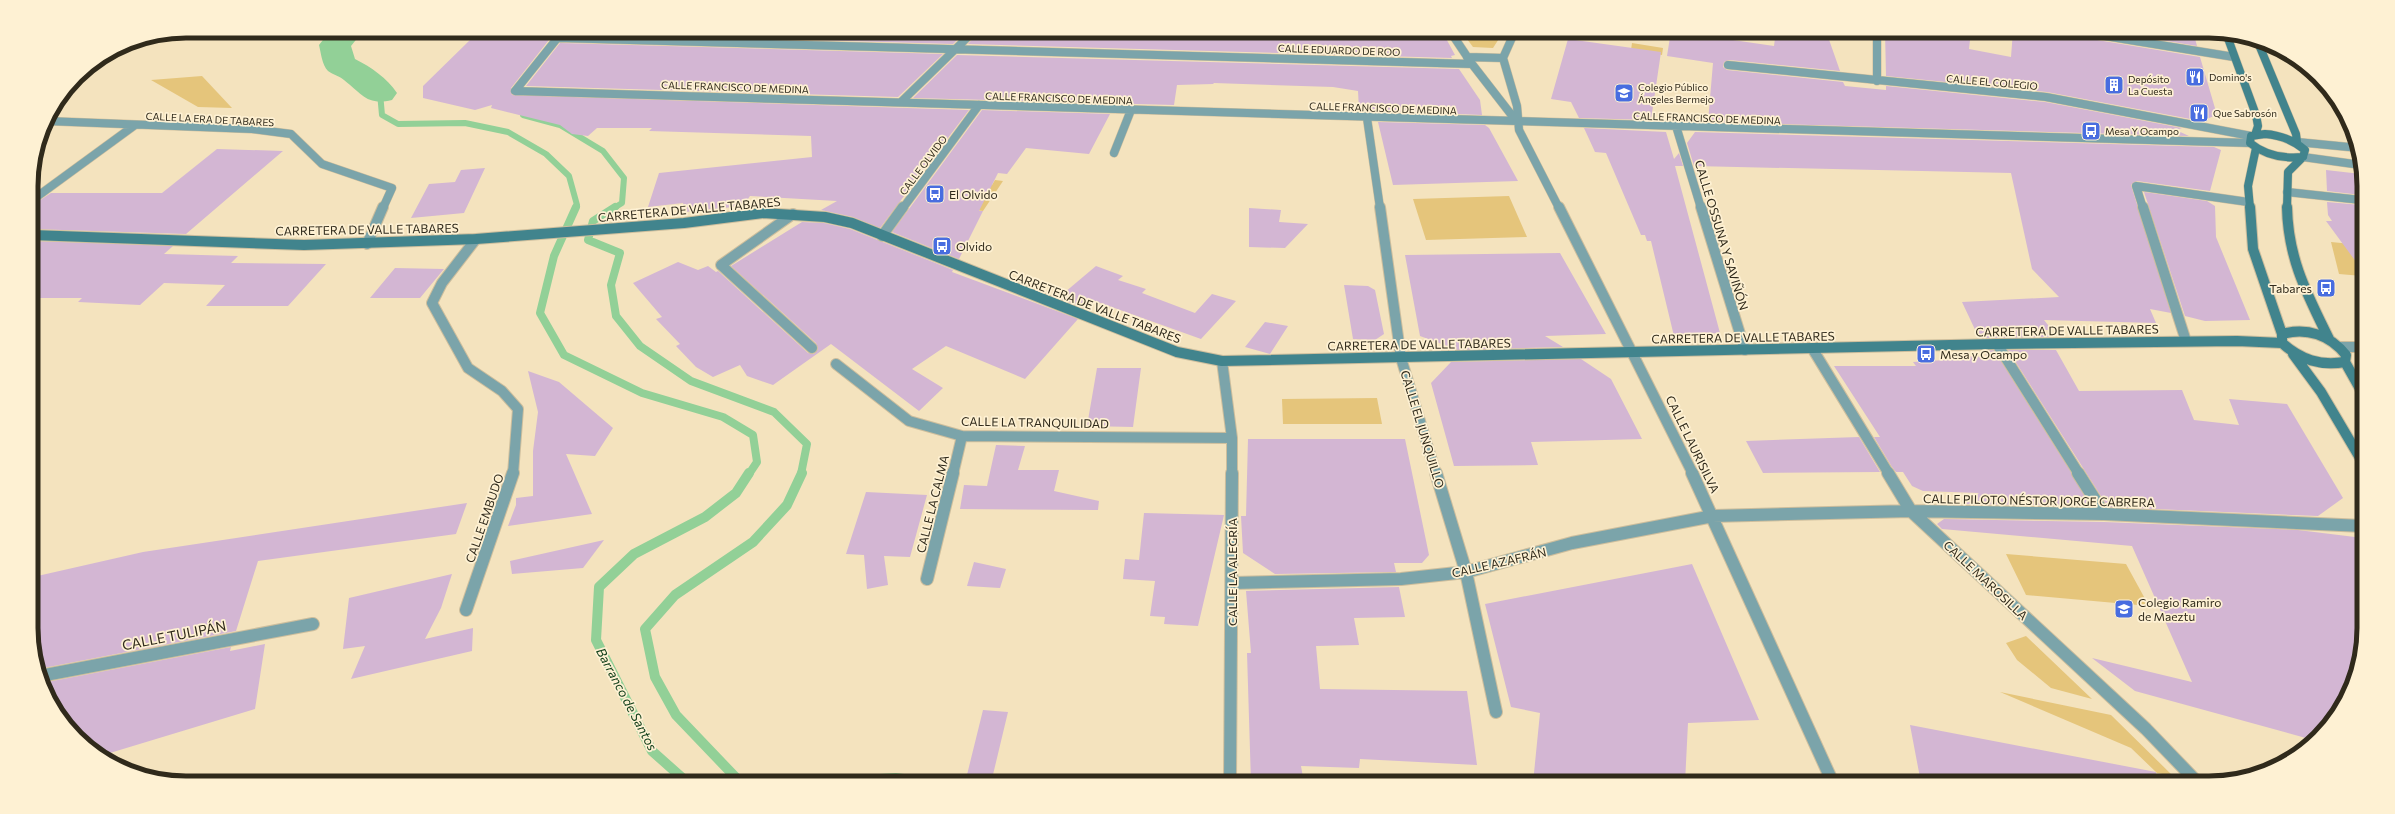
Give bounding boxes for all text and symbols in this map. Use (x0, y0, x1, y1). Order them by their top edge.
street label: CALLE EDUARDO DE ROO (1278, 42, 1400, 58)
restaurant icon: Domino's (2184, 66, 2206, 88)
place label: Domino's (2209, 71, 2252, 83)
street label: CALLE EL COLEGIO (1946, 72, 2038, 92)
place label: Depósito La Cuesta (2128, 73, 2172, 97)
building icon: Depósito La Cuesta (2103, 74, 2125, 96)
street label: CALLE FRANCISCO DE MEDINA (661, 78, 809, 96)
place label: Colegio Público Ángeles Bermejo (1638, 81, 1714, 105)
school or university icon: Colegio Público Ángeles Bermejo (1613, 82, 1635, 104)
street label: CALLE FRANCISCO DE MEDINA (985, 89, 1133, 107)
street label: CALLE FRANCISCO DE MEDINA (1309, 99, 1457, 117)
restaurant icon: Que Sabrosón (2188, 102, 2210, 124)
place label: Que Sabrosón (2213, 107, 2277, 119)
street label: CALLE FRANCISCO DE MEDINA (1633, 109, 1781, 127)
street label: CALLE LA ERA DE TABARES (146, 110, 275, 128)
bus stop icon: Mesa Y Ocampo (2080, 120, 2102, 142)
place label: Mesa Y Ocampo (2105, 125, 2179, 137)
street label: CALLE OLVIDO (897, 133, 949, 197)
street label: CALLE OSSUNA Y SAVIÑÓN (1693, 158, 1751, 312)
bus stop icon: El Olvido (924, 183, 946, 205)
place label: El Olvido (949, 187, 998, 201)
street label: CARRETERA DE VALLE TABARES (597, 194, 781, 224)
street label: CARRETERA DE VALLE TABARES (275, 220, 459, 238)
bus stop icon: Olvido (931, 235, 953, 257)
place label: Olvido (956, 239, 992, 253)
street label: CARRETERA DE VALLE TABARES (1007, 267, 1183, 345)
bus stop icon: Tabares (2315, 277, 2337, 299)
place label: Tabares (2269, 281, 2312, 295)
street label: CARRETERA DE VALLE TABARES (1975, 321, 2159, 339)
street label: CARRETERA DE VALLE TABARES (1651, 328, 1835, 346)
street label: CARRETERA DE VALLE TABARES (1327, 335, 1511, 353)
bus stop icon: Mesa y Ocampo (1915, 343, 1937, 365)
place label: Mesa y Ocampo (1940, 347, 2027, 361)
street label: CALLE EL JUNQUILLO (1397, 368, 1448, 490)
street label: CALLE LAURISILVA (1663, 393, 1723, 495)
street label: CALLE LA TRANQUILIDAD (961, 414, 1109, 430)
street label: CALLE LA CALMA (913, 454, 951, 554)
street label: CALLE EMBUDO (462, 471, 506, 564)
street label: CALLE PILOTO NÉSTOR JORGE CABRERA (1923, 491, 2155, 510)
street label: CALLE LA ALEGRÍA (1225, 518, 1239, 626)
street label: CALLE MAROSILLA (1941, 538, 2031, 622)
street label: CALLE AZAFRÁN (1450, 544, 1548, 580)
place label: Colegio Ramiro de Maeztu (2138, 595, 2221, 623)
school or university icon: Colegio Ramiro de Maeztu (2113, 598, 2135, 620)
street label: CALLE TULIPÁN (121, 617, 227, 653)
water label: Barranco de Santos (593, 645, 661, 753)

